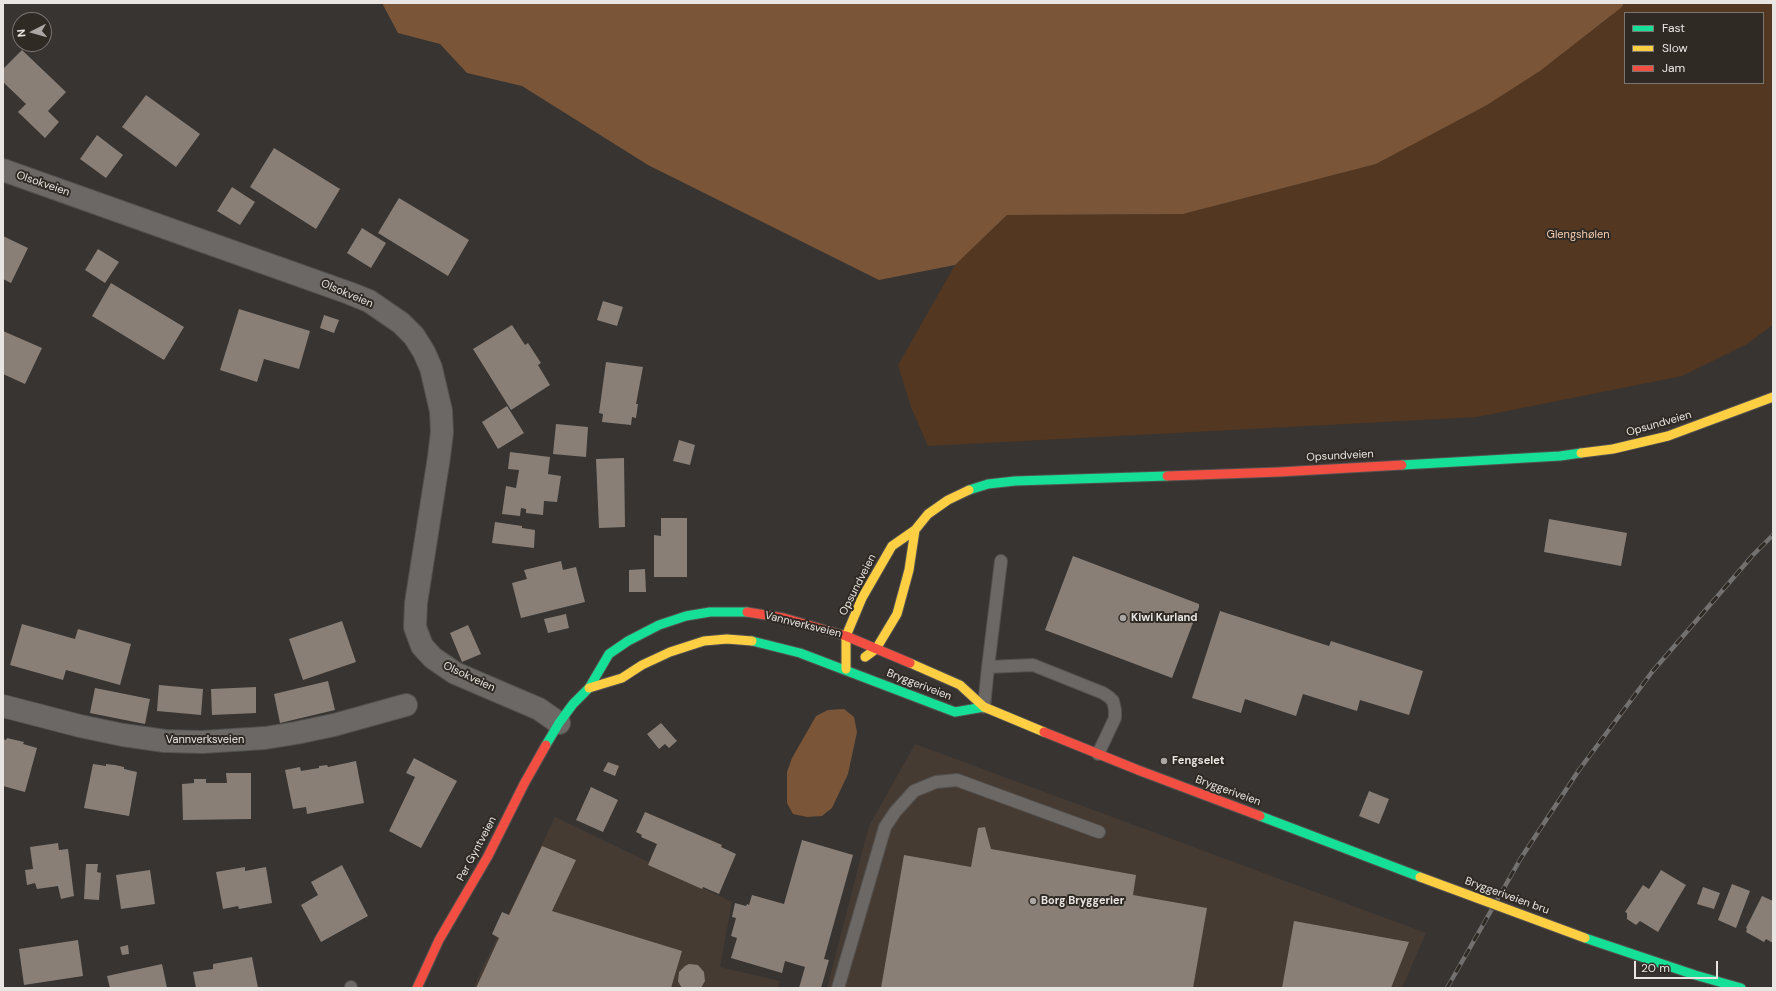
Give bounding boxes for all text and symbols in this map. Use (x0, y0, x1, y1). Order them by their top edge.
north arrow (12, 12, 52, 52)
legend (1624, 12, 1764, 84)
text: Fast (1662, 20, 1685, 36)
text: N (14, 28, 28, 38)
text: Slow (1662, 40, 1688, 56)
text: Jam (1662, 60, 1685, 76)
street label: Olsokveien (15, 169, 71, 199)
park label: Glengshølen (1547, 228, 1609, 242)
street label: Olsokveien (319, 277, 375, 311)
street label: Opsundveien (1625, 408, 1693, 440)
street label: Opsundveien (1306, 448, 1374, 464)
street label: Opsundveien (837, 552, 879, 618)
street label: Vannverksveien (763, 609, 843, 641)
place label: Kiwi Kurland (1131, 611, 1198, 625)
marker: Kiwi Kurland (1118, 613, 1128, 623)
street label: Olsokveien (441, 659, 497, 695)
street label: Bryggeriveien (885, 667, 953, 703)
street label: Vannverksveien (166, 733, 244, 747)
place label: Fengselet (1172, 754, 1225, 768)
marker: Fengselet (1159, 756, 1169, 766)
street label: Bryggeriveien (1194, 773, 1262, 809)
street label: Per Gyntveien (454, 814, 500, 884)
street label: Bryggeriveien bru (1463, 875, 1551, 917)
place label: Borg Bryggerier (1041, 894, 1124, 908)
marker: Borg Bryggerier (1028, 896, 1038, 906)
scale bar (1636, 953, 1720, 979)
text: 20 m (1641, 960, 1670, 976)

